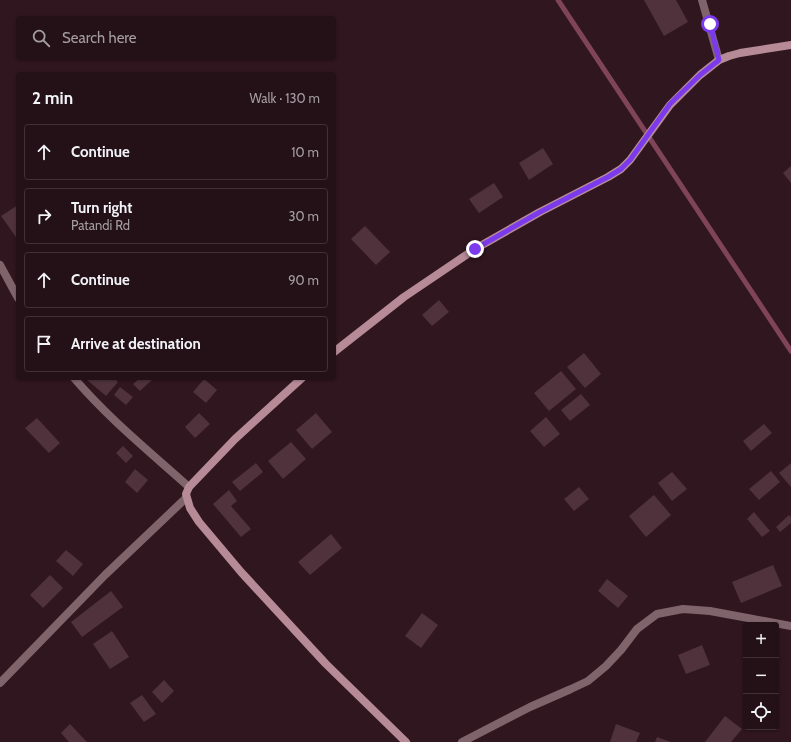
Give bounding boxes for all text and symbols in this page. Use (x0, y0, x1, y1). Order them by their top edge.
route start (701, 15, 719, 33)
search box (16, 16, 336, 60)
icon: search (30, 27, 52, 49)
text: Search here (62, 29, 137, 47)
text: 2 min (32, 88, 73, 108)
text: Walk · 130 m (249, 90, 320, 106)
icon: ahead (33, 141, 55, 163)
text: Continue (71, 143, 130, 161)
text: 10 m (291, 144, 319, 160)
text: Turn right (71, 199, 132, 217)
icon: right (33, 205, 55, 227)
text: 30 m (289, 208, 319, 224)
text: Patandi Rd (71, 217, 130, 233)
route end (466, 240, 484, 258)
icon: ahead (33, 269, 55, 291)
text: Continue (71, 271, 130, 289)
text: 90 m (288, 272, 319, 288)
icon: arrive (33, 333, 55, 355)
text: Arrive at destination (71, 335, 201, 353)
map controls (743, 622, 779, 730)
button: + (743, 622, 779, 658)
button: − (743, 658, 779, 694)
button: locate (743, 694, 779, 730)

